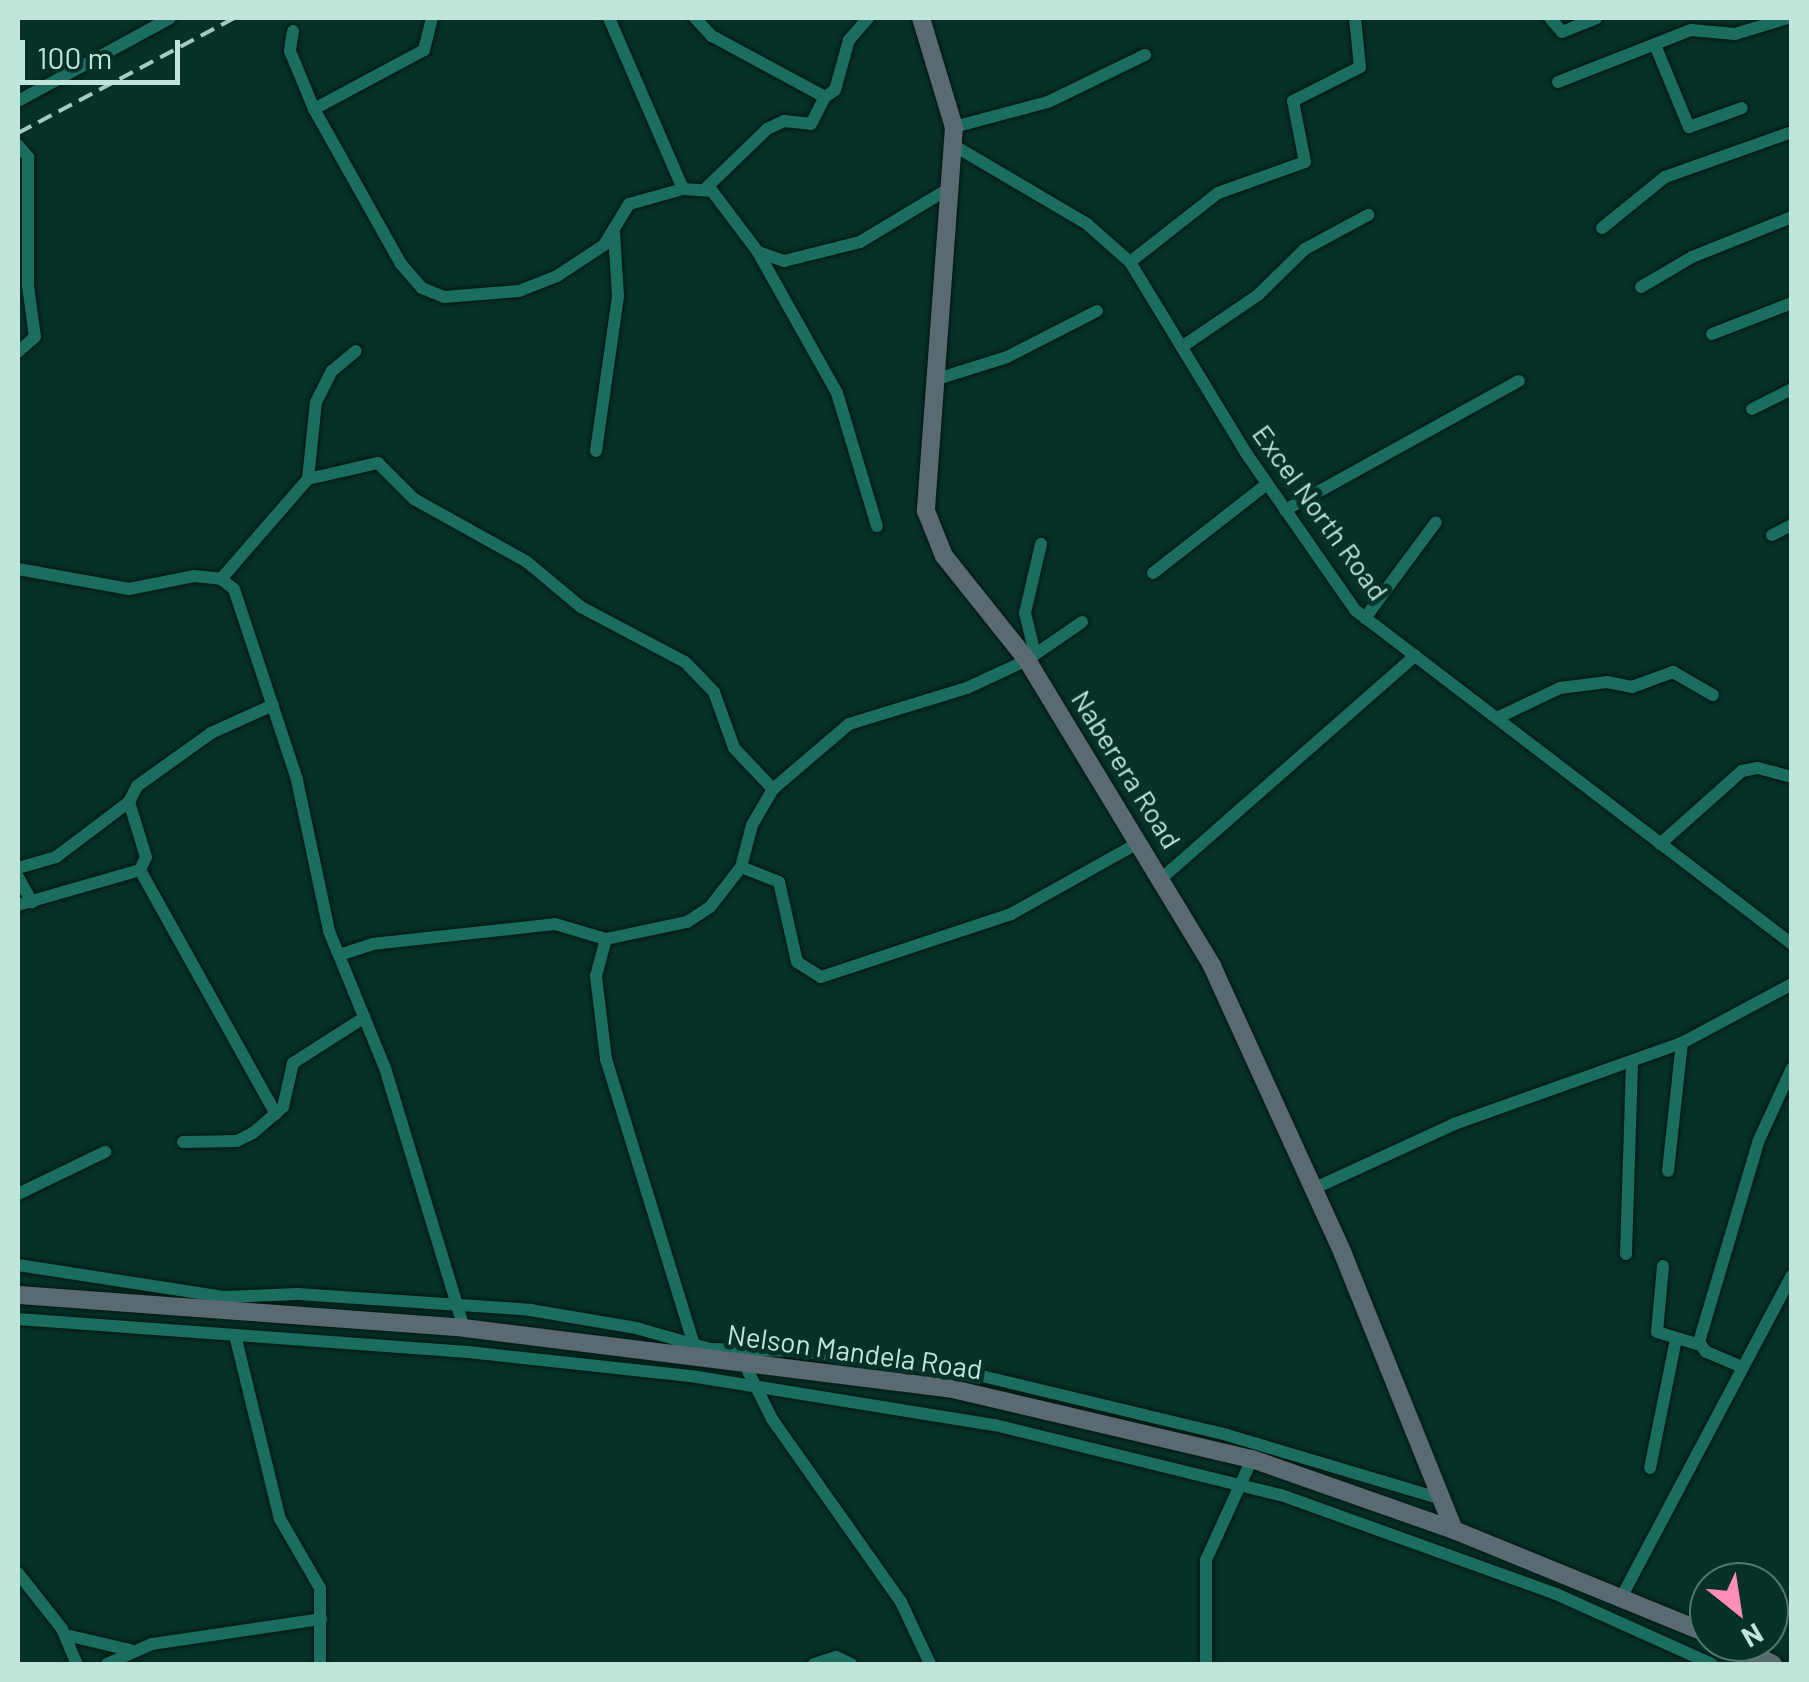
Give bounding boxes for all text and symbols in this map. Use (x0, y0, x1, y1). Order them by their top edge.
scale bar (25, 20, 185, 82)
text: 100 m (37, 39, 112, 75)
street label: Excel North Road (1246, 418, 1396, 606)
street label: Naberera Road (1065, 684, 1189, 854)
street label: Nelson Mandela Road (725, 1316, 985, 1386)
north arrow (1689, 1562, 1789, 1662)
text: N (1736, 1617, 1770, 1656)

